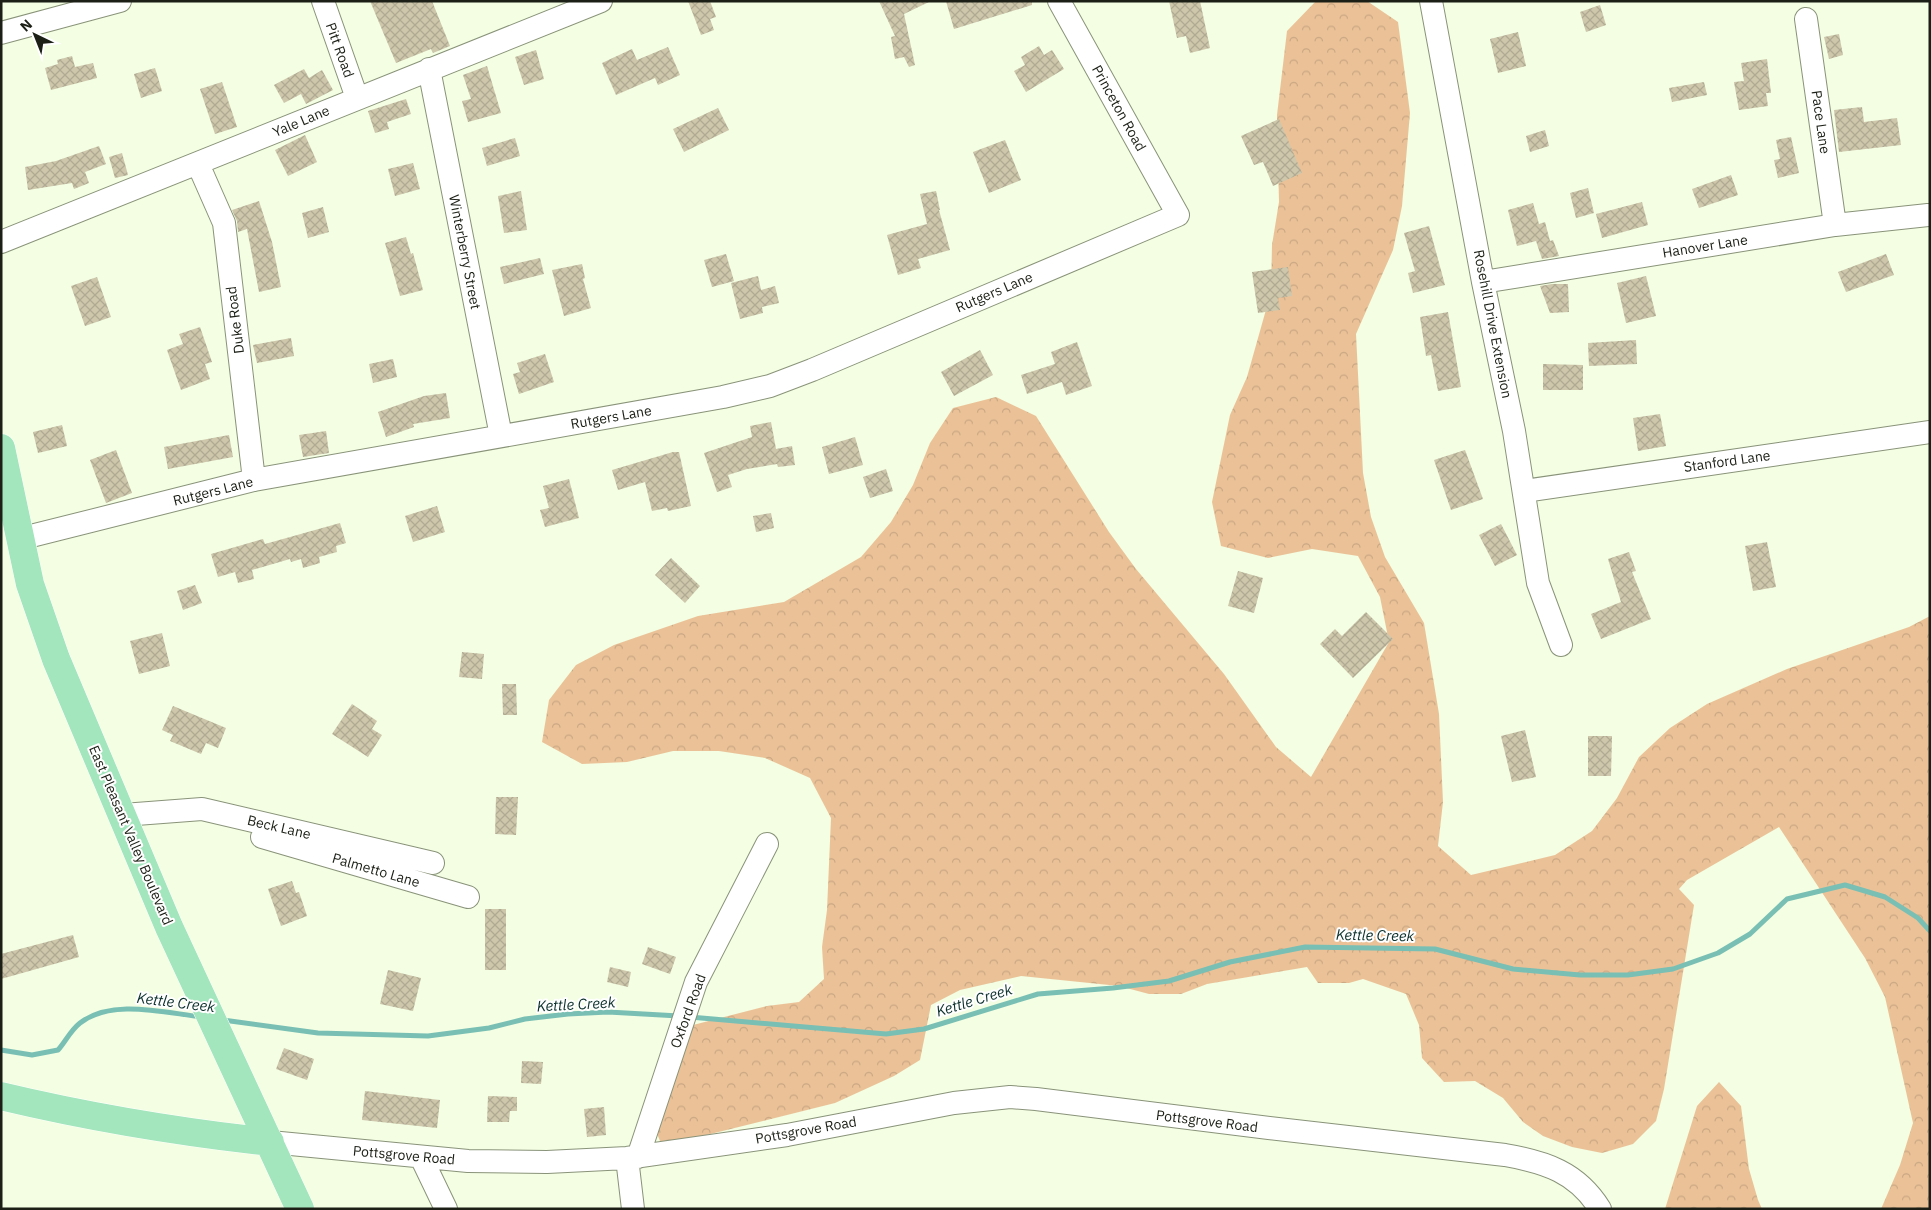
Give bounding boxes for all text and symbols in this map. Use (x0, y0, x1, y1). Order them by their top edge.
north arrow (10, 10, 60, 60)
text: N (16, 15, 36, 36)
street label: Pitt Road (322, 20, 358, 80)
street label: Princeton Road (1088, 62, 1150, 154)
street label: Pace Lane (1808, 89, 1834, 155)
street label: Yale Lane (270, 101, 332, 141)
street label: Winterberry Street (445, 193, 485, 311)
street label: Hanover Lane (1661, 230, 1749, 262)
street label: Rosehill Drive Extension (1470, 248, 1516, 400)
street label: Rutgers Lane (953, 268, 1036, 316)
street label: Duke Road (222, 285, 248, 355)
street label: Rutgers Lane (569, 401, 653, 433)
street label: Stanford Lane (1682, 446, 1772, 476)
street label: Rutgers Lane (171, 472, 255, 510)
street label: East Pleasant Valley Boulevard (85, 743, 177, 927)
street label: Beck Lane (245, 811, 313, 843)
street label: Palmetto Lane (330, 849, 422, 891)
water label: Kettle Creek (1336, 925, 1415, 945)
street label: Oxford Road (666, 971, 710, 1051)
water label: Kettle Creek (934, 979, 1015, 1021)
water label: Kettle Creek (136, 988, 216, 1016)
water label: Kettle Creek (536, 992, 616, 1016)
street label: Pottsgrove Road (1155, 1106, 1259, 1136)
street label: Pottsgrove Road (754, 1112, 858, 1148)
street label: Pottsgrove Road (352, 1142, 456, 1168)

